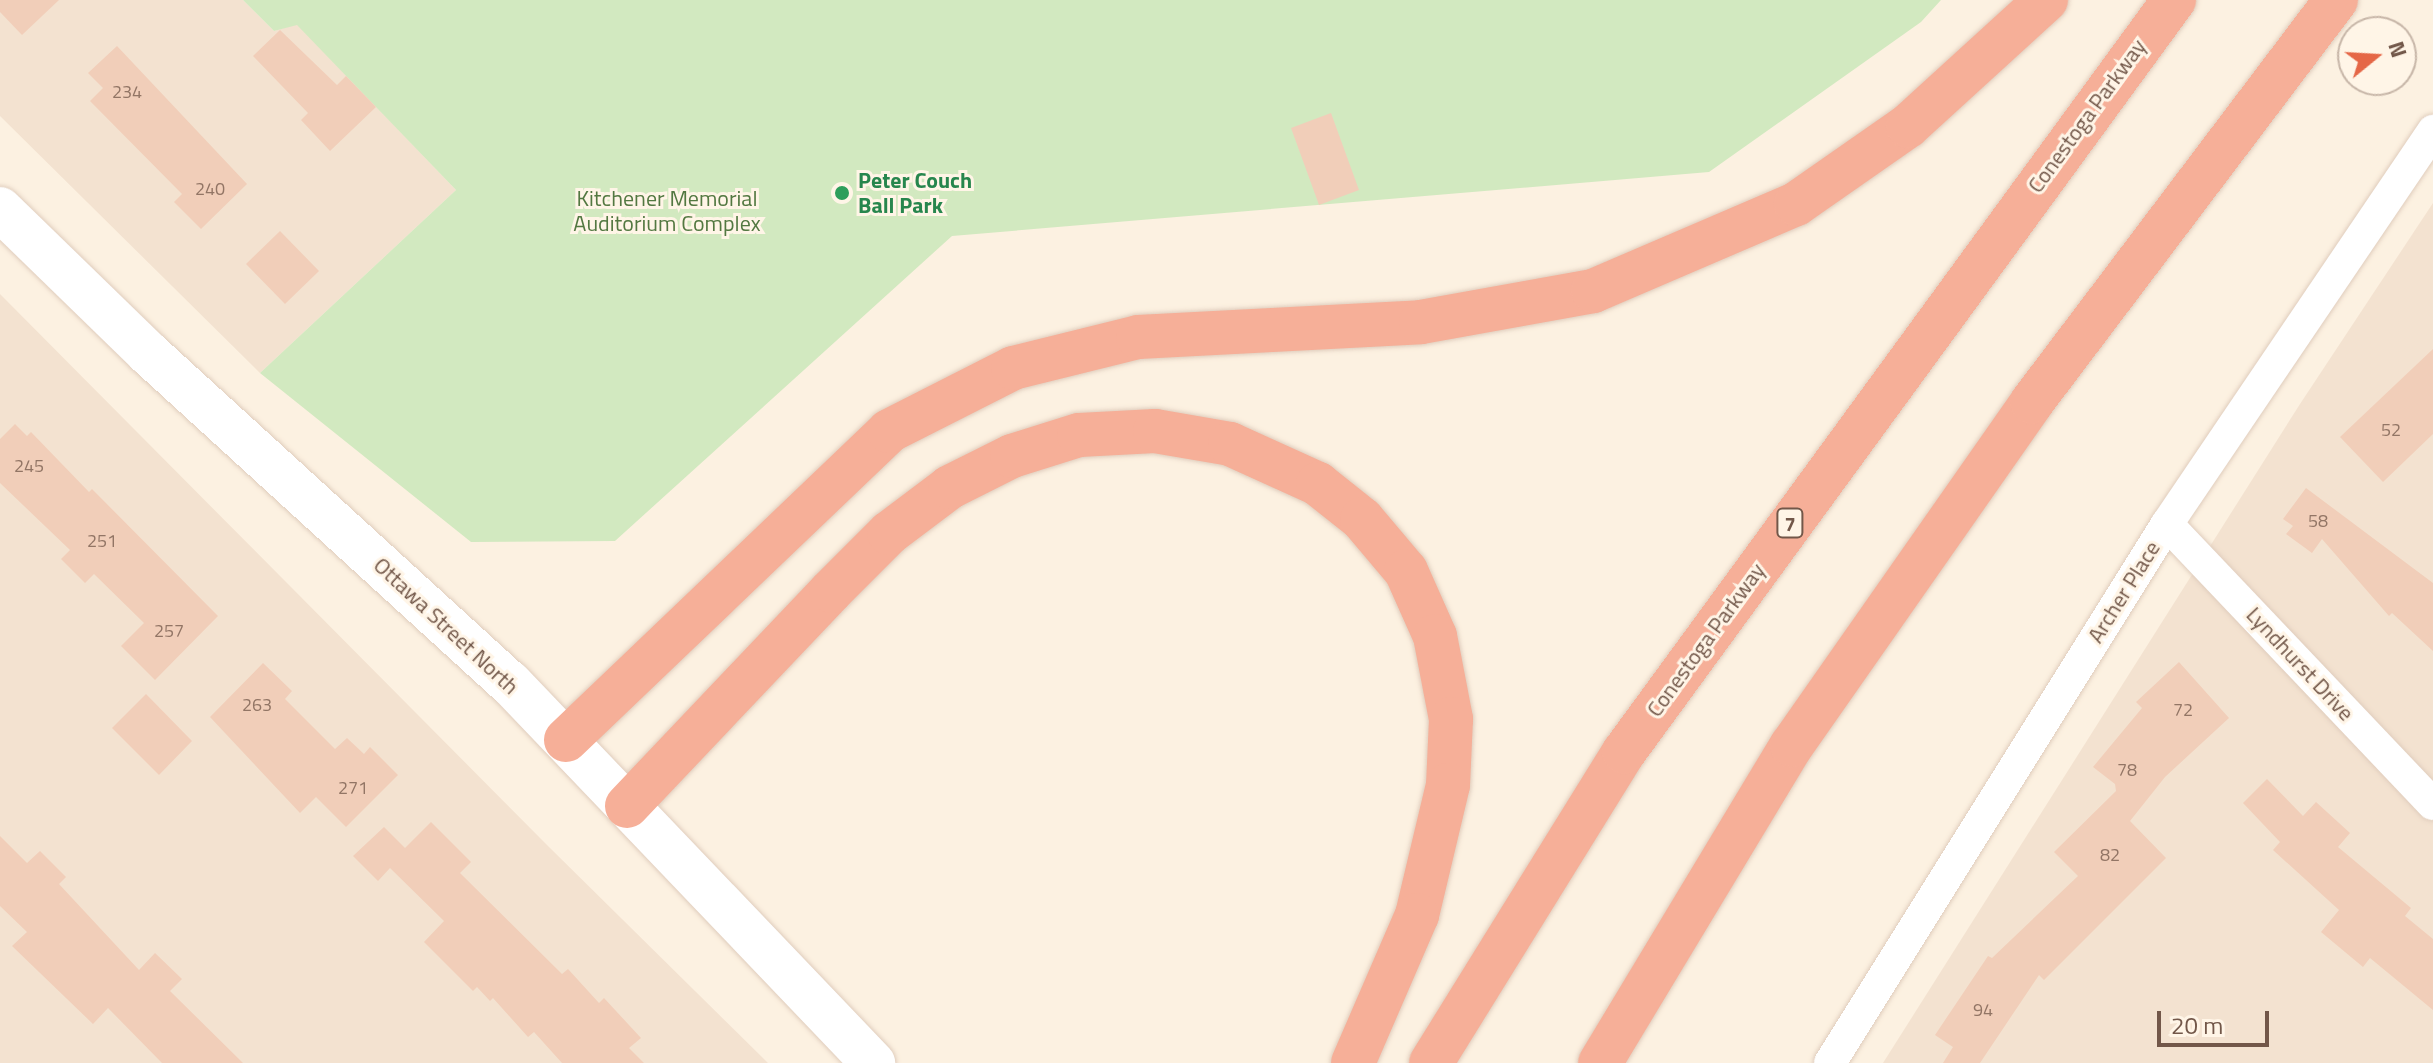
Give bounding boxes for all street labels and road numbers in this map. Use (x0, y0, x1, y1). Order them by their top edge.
street label: Conestoga Parkway (2022, 34, 2152, 198)
road number: 7 (1776, 507, 1804, 539)
street label: Archer Place (2082, 536, 2166, 648)
street label: Ottawa Street North (368, 552, 524, 700)
street label: Conestoga Parkway (1641, 558, 1771, 722)
street label: Lyndhurst Drive (2241, 602, 2359, 726)

